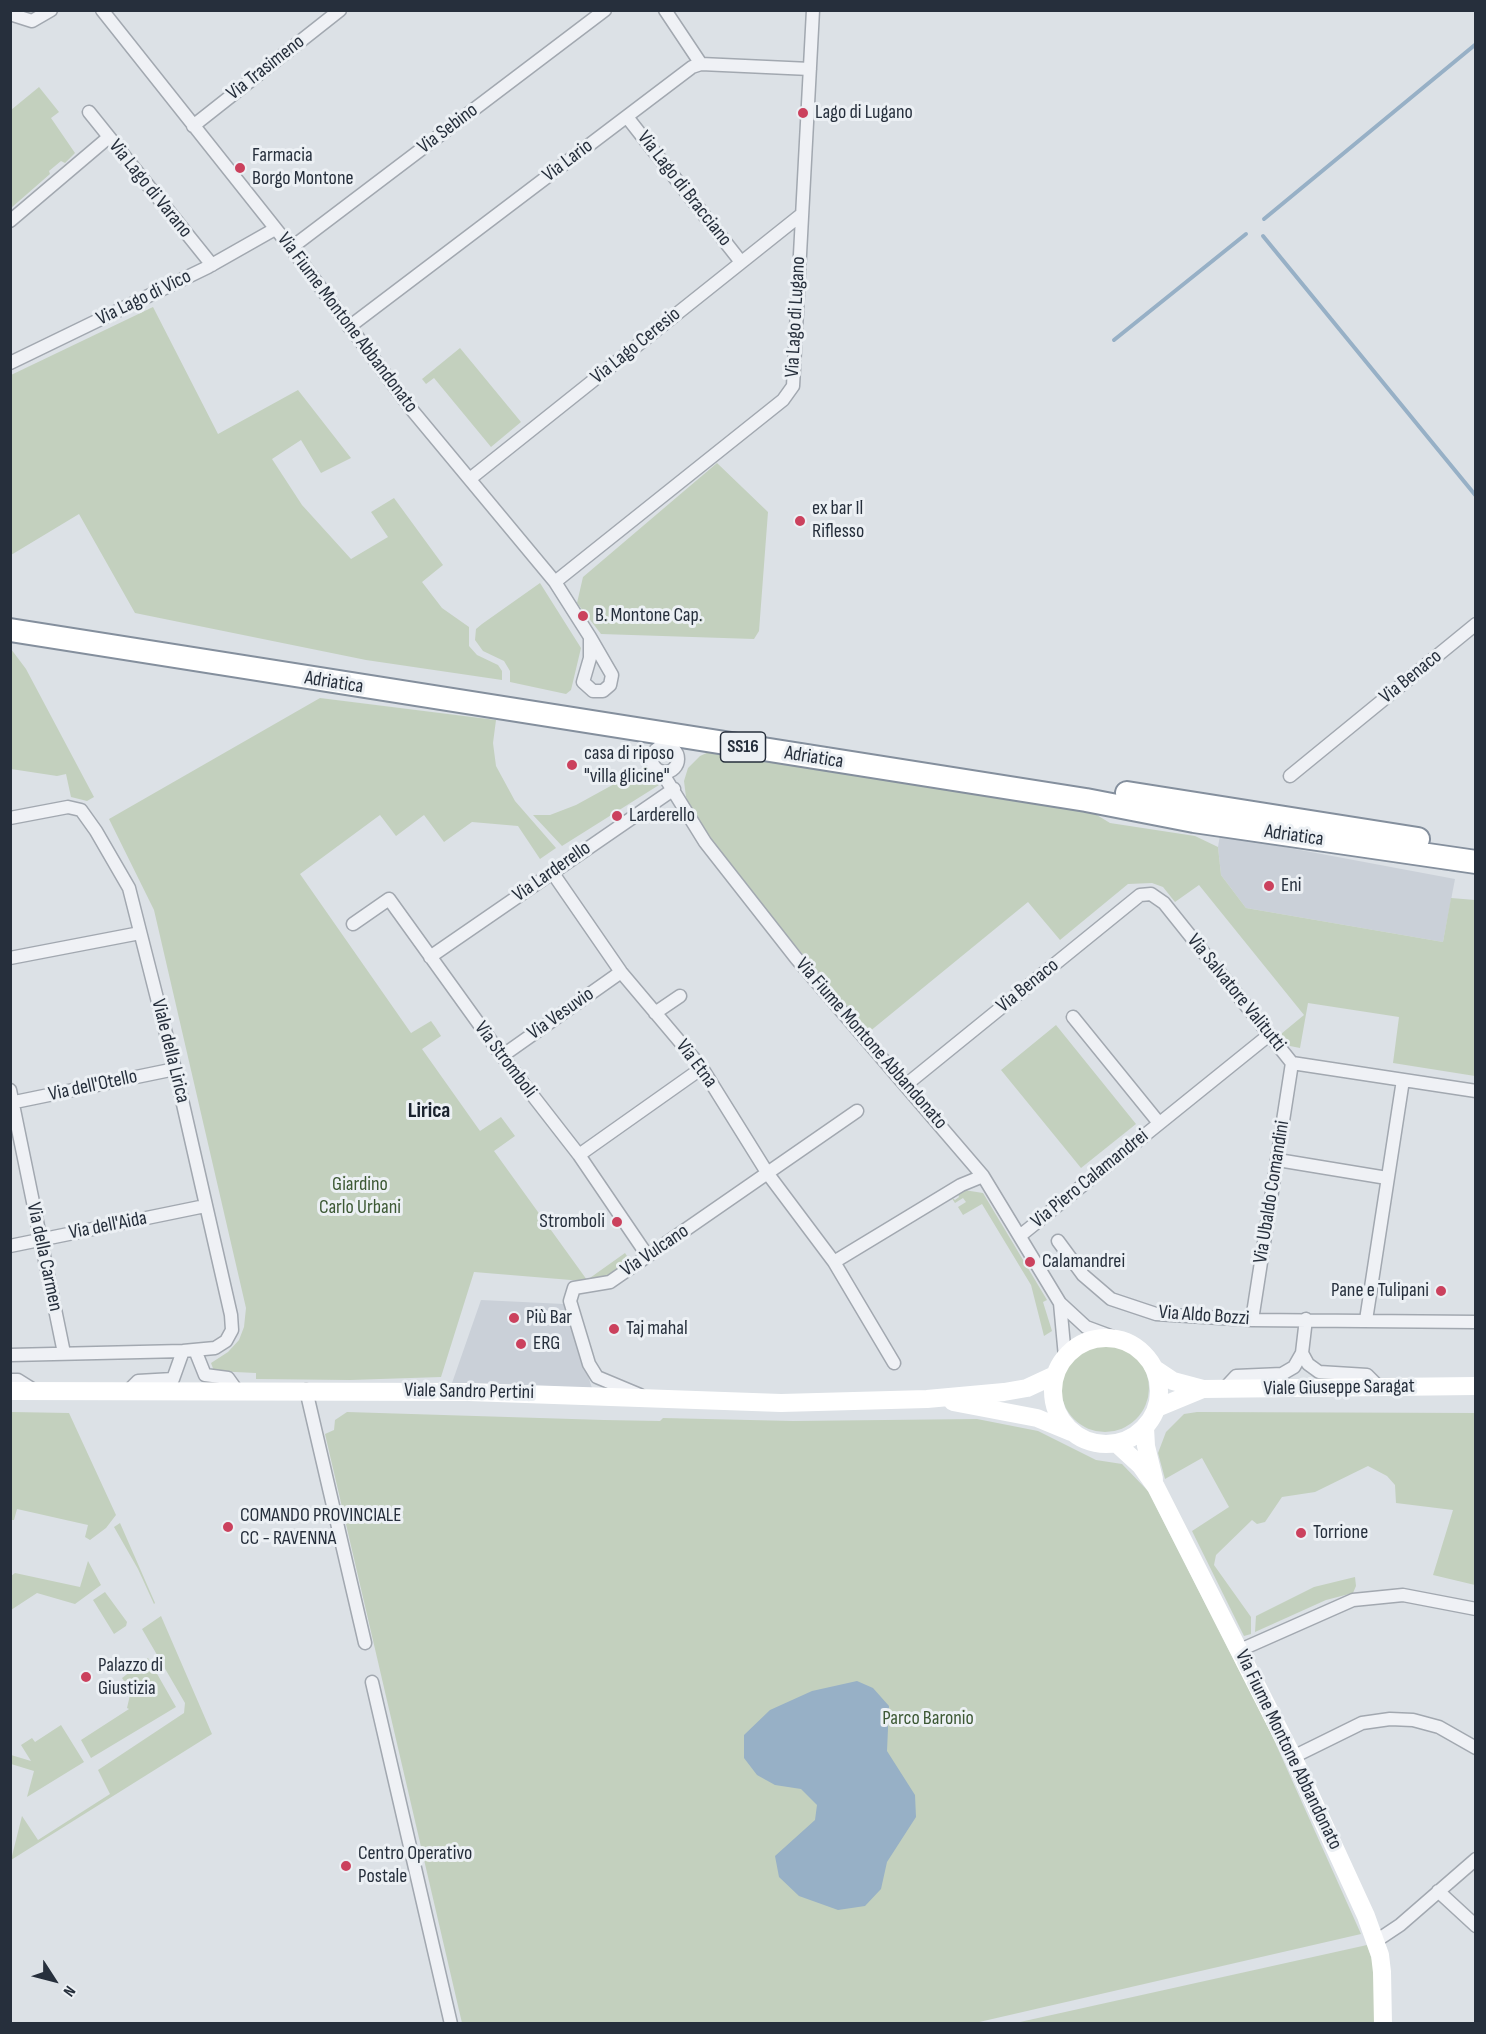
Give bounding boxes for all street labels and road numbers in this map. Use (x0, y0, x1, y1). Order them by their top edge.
street label: Via Trasimeno (222, 30, 310, 106)
street label: Via Sebino (413, 99, 483, 159)
street label: Via Lago di Bracciano (632, 127, 736, 251)
street label: Via Lario (538, 134, 598, 188)
street label: Via Lago di Varano (103, 135, 197, 243)
street label: Via Fiume Montone Abbandonato (271, 228, 423, 418)
street label: Via Lago di Lugano (781, 256, 811, 378)
street label: Via Lago di Vico (93, 265, 195, 331)
street label: Via Lago Ceresio (586, 303, 686, 389)
street label: Via Benaco (1375, 645, 1447, 709)
street label: Adriatica (303, 667, 365, 699)
road number: SS16 (720, 732, 766, 762)
street label: Adriatica (783, 742, 845, 774)
street label: Adriatica (1263, 820, 1325, 852)
street label: Via Larderello (508, 836, 596, 908)
street label: Via Salvatore Valitutti (1181, 930, 1291, 1056)
street label: Via Fiume Montone Abbandonato (790, 953, 952, 1135)
street label: Via Benaco (992, 954, 1064, 1018)
street label: Via Vesuvio (523, 983, 599, 1045)
street label: Viale della Lirica (146, 997, 194, 1105)
street label: Via Stromboli (469, 1017, 541, 1103)
street label: Via Etna (670, 1035, 722, 1093)
street label: Via dell'Otello (46, 1065, 140, 1107)
street label: Via Ubaldo Comandini (1249, 1119, 1295, 1265)
street label: Via Piero Calamandrei (1027, 1124, 1153, 1234)
street label: Via della Carmen (21, 1200, 67, 1314)
street label: Via dell'Aida (67, 1207, 149, 1245)
street label: Via Vulcano (617, 1220, 693, 1282)
street label: Via Aldo Bozzi (1158, 1301, 1250, 1331)
street label: Viale Giuseppe Saragat (1263, 1375, 1415, 1401)
street label: Viale Sandro Pertini (404, 1379, 534, 1405)
street label: Via Fiume Montone Abbandonato (1229, 1646, 1347, 1854)

